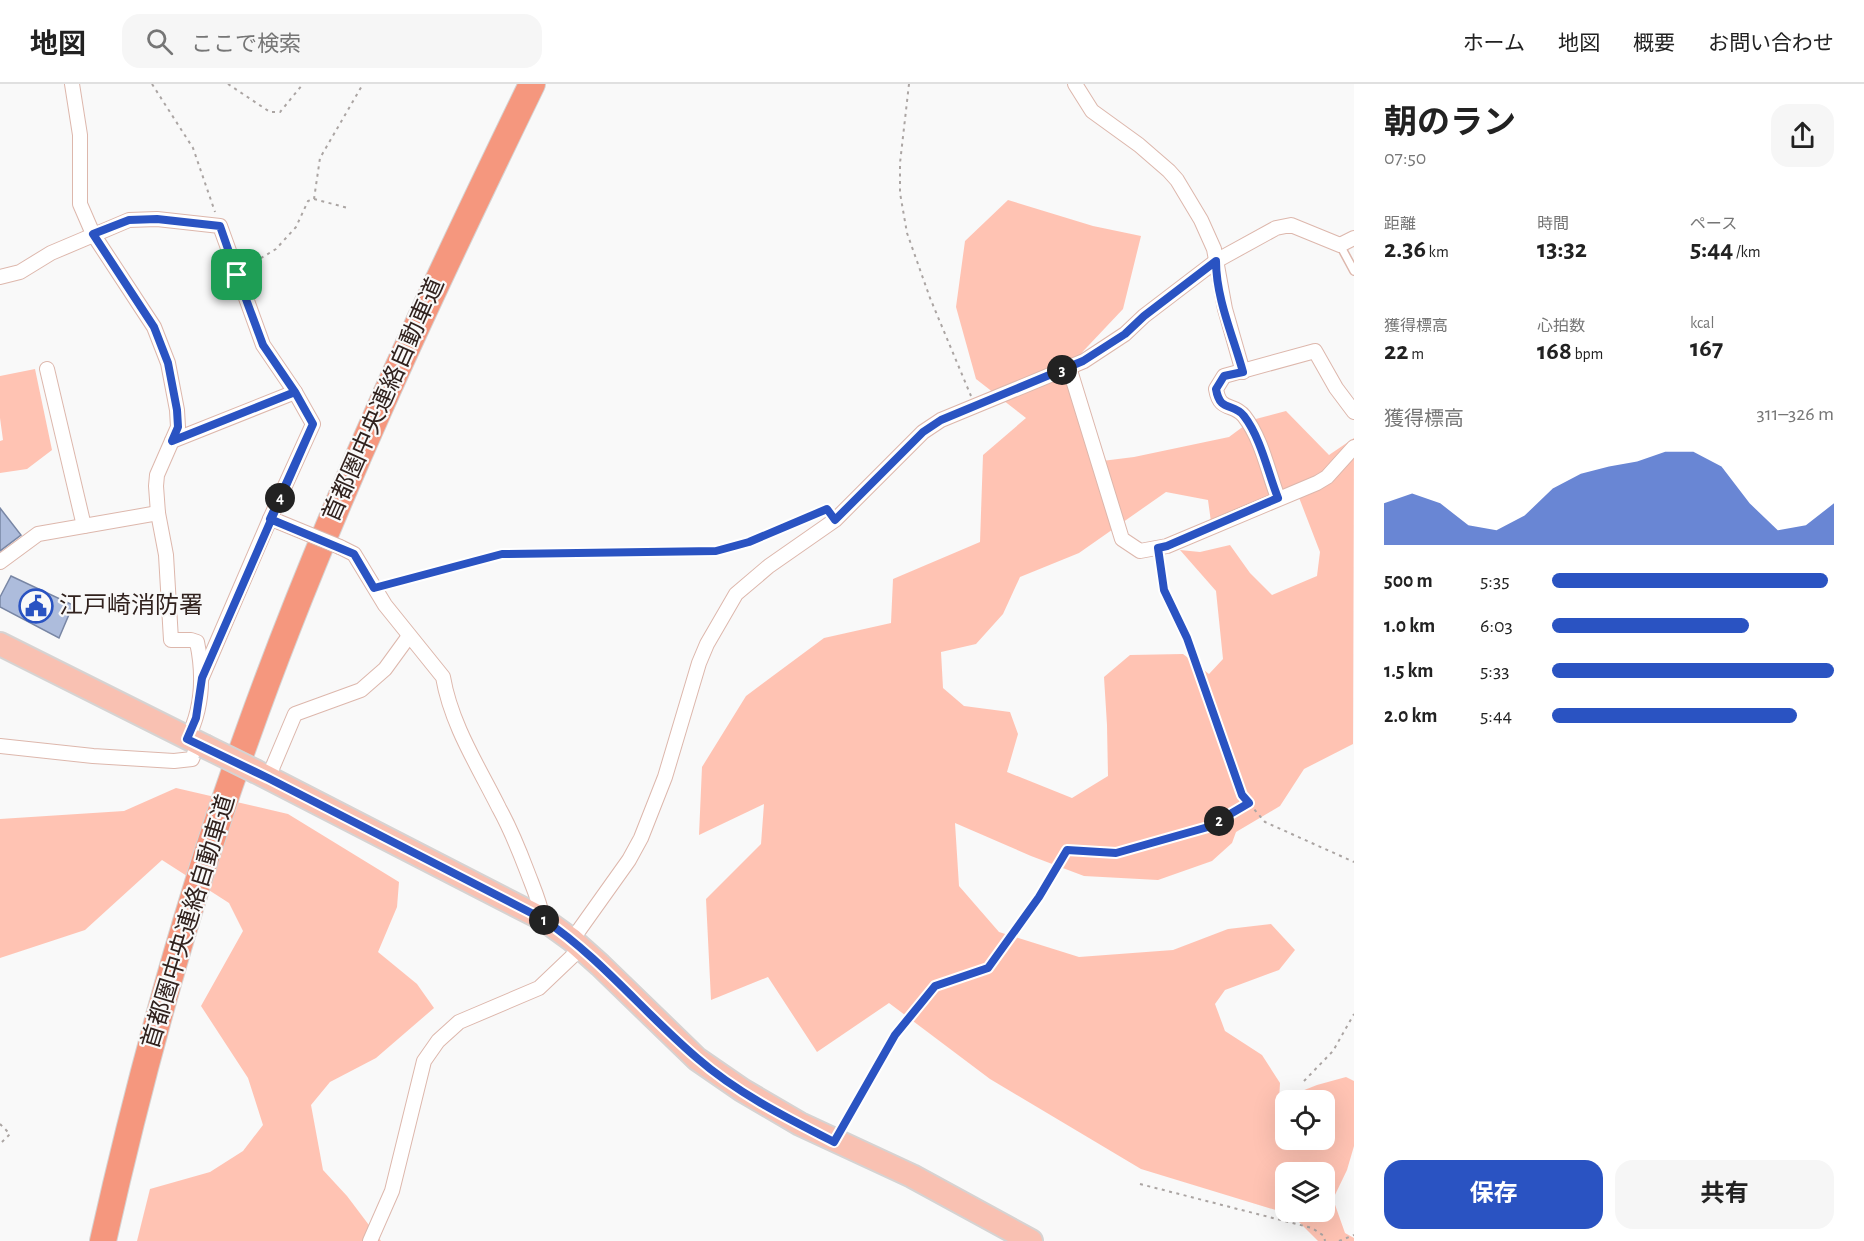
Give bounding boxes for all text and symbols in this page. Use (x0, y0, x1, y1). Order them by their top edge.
search box (122, 14, 542, 68)
icon: search (143, 25, 176, 58)
text: 地図 (30, 31, 86, 59)
text: ここで検索 (191, 33, 301, 55)
text: ホーム (1463, 33, 1525, 54)
text: 地図 (1558, 33, 1600, 54)
text: 概要 (1633, 33, 1675, 54)
text: お問い合わせ (1708, 33, 1834, 54)
button: share (1771, 104, 1834, 167)
text: 朝のラン (1384, 107, 1516, 140)
text: 07:50 (1384, 148, 1426, 168)
text: 距離 (1384, 216, 1416, 232)
text: 時間 (1537, 216, 1569, 232)
text: ペース (1690, 216, 1737, 232)
text: 2.36 (1384, 236, 1426, 262)
text: 13:32 (1537, 236, 1587, 262)
text: 5:44 (1690, 236, 1733, 262)
text: km (1426, 244, 1449, 260)
text: /km (1733, 244, 1761, 260)
pin (211, 249, 262, 300)
icon: arrive (220, 258, 253, 291)
street label: 首都圏中央連絡自動車道 (318, 274, 449, 525)
text: kcal (1690, 315, 1714, 331)
text: 獲得標高 (1384, 318, 1448, 334)
text: 心拍数 (1537, 318, 1585, 334)
text: 167 (1690, 335, 1723, 361)
text: 22 (1384, 338, 1409, 364)
text: 168 (1537, 338, 1572, 364)
text: m (1409, 346, 1424, 362)
text: bpm (1572, 346, 1603, 362)
pin: 3 (1047, 355, 1077, 385)
text: 3 (1059, 362, 1065, 378)
text: 311–326 m (1756, 404, 1834, 424)
text: 獲得標高 (1384, 409, 1464, 429)
pin: 4 (265, 483, 295, 513)
text: 4 (276, 490, 284, 506)
text: 500 m (1384, 571, 1433, 591)
text: 5:35 (1480, 571, 1510, 591)
public building icon: 江戸崎消防署 (18, 588, 54, 624)
place label: 江戸崎消防署 (59, 592, 203, 618)
text: 1.0 km (1384, 616, 1435, 636)
text: 6:03 (1480, 616, 1513, 636)
text: 1.5 km (1384, 661, 1433, 681)
text: 5:33 (1480, 661, 1509, 681)
text: 2.0 km (1384, 706, 1437, 726)
text: 5:44 (1480, 706, 1512, 726)
street label: 首都圏中央連絡自動車道 (137, 792, 239, 1052)
pin: 2 (1204, 806, 1234, 836)
text: 2 (1215, 813, 1223, 829)
pin: 1 (529, 905, 559, 935)
text: 1 (541, 912, 547, 928)
map controls (1275, 1090, 1335, 1222)
button: locate (1275, 1090, 1335, 1150)
button: 保存 (1384, 1160, 1603, 1229)
button: 共有 (1615, 1160, 1834, 1229)
button: layers (1275, 1162, 1335, 1222)

